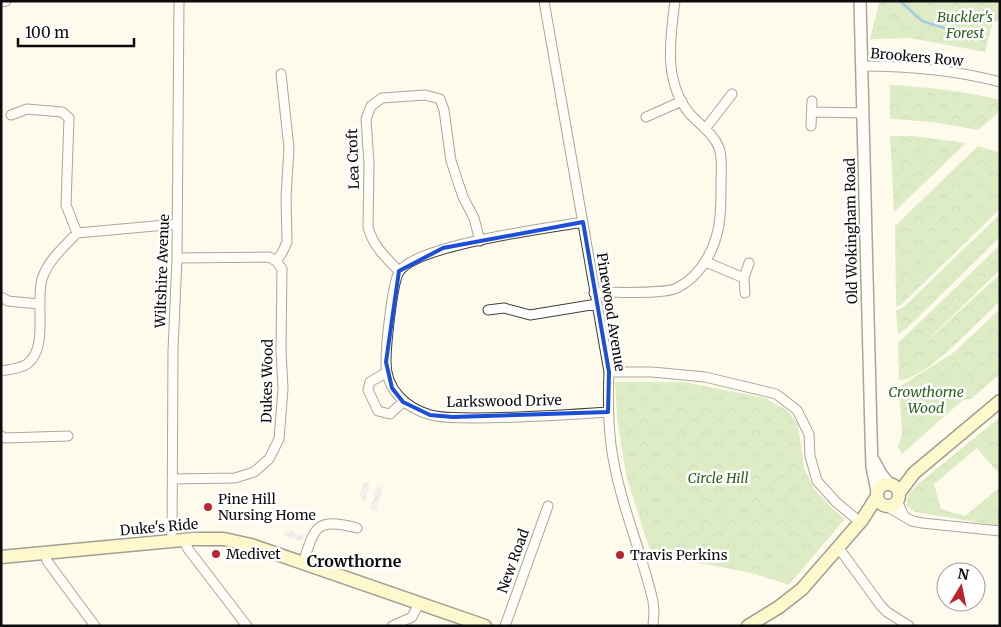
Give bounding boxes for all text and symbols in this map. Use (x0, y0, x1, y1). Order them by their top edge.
park label: Buckler's Forest (937, 8, 993, 42)
scale bar (18, 15, 134, 47)
text: 100 m (25, 23, 69, 42)
street label: Brookers Row (870, 44, 965, 70)
street label: Lea Croft (343, 128, 363, 190)
street label: Old Wokingham Road (841, 157, 861, 304)
street label: Wiltshire Avenue (151, 214, 173, 329)
street label: Pinewood Avenue (593, 251, 629, 373)
street label: Dukes Wood (257, 338, 277, 423)
park label: Crowthorne Wood (888, 383, 964, 417)
street label: Larkswood Drive (446, 391, 562, 411)
park label: Circle Hill (687, 469, 749, 487)
place label: Pine Hill Nursing Home (218, 490, 316, 524)
marker: Pine Hill Nursing Home (202, 501, 214, 513)
street label: Duke's Ride (119, 515, 199, 539)
street label: New Road (493, 526, 533, 596)
place label: Medivet (226, 545, 281, 563)
place label: Travis Perkins (630, 546, 728, 564)
marker: Medivet (210, 548, 222, 560)
marker: Travis Perkins (614, 549, 626, 561)
district label: Crowthorne (307, 551, 402, 571)
north arrow (936, 562, 986, 612)
text: N (956, 564, 970, 584)

